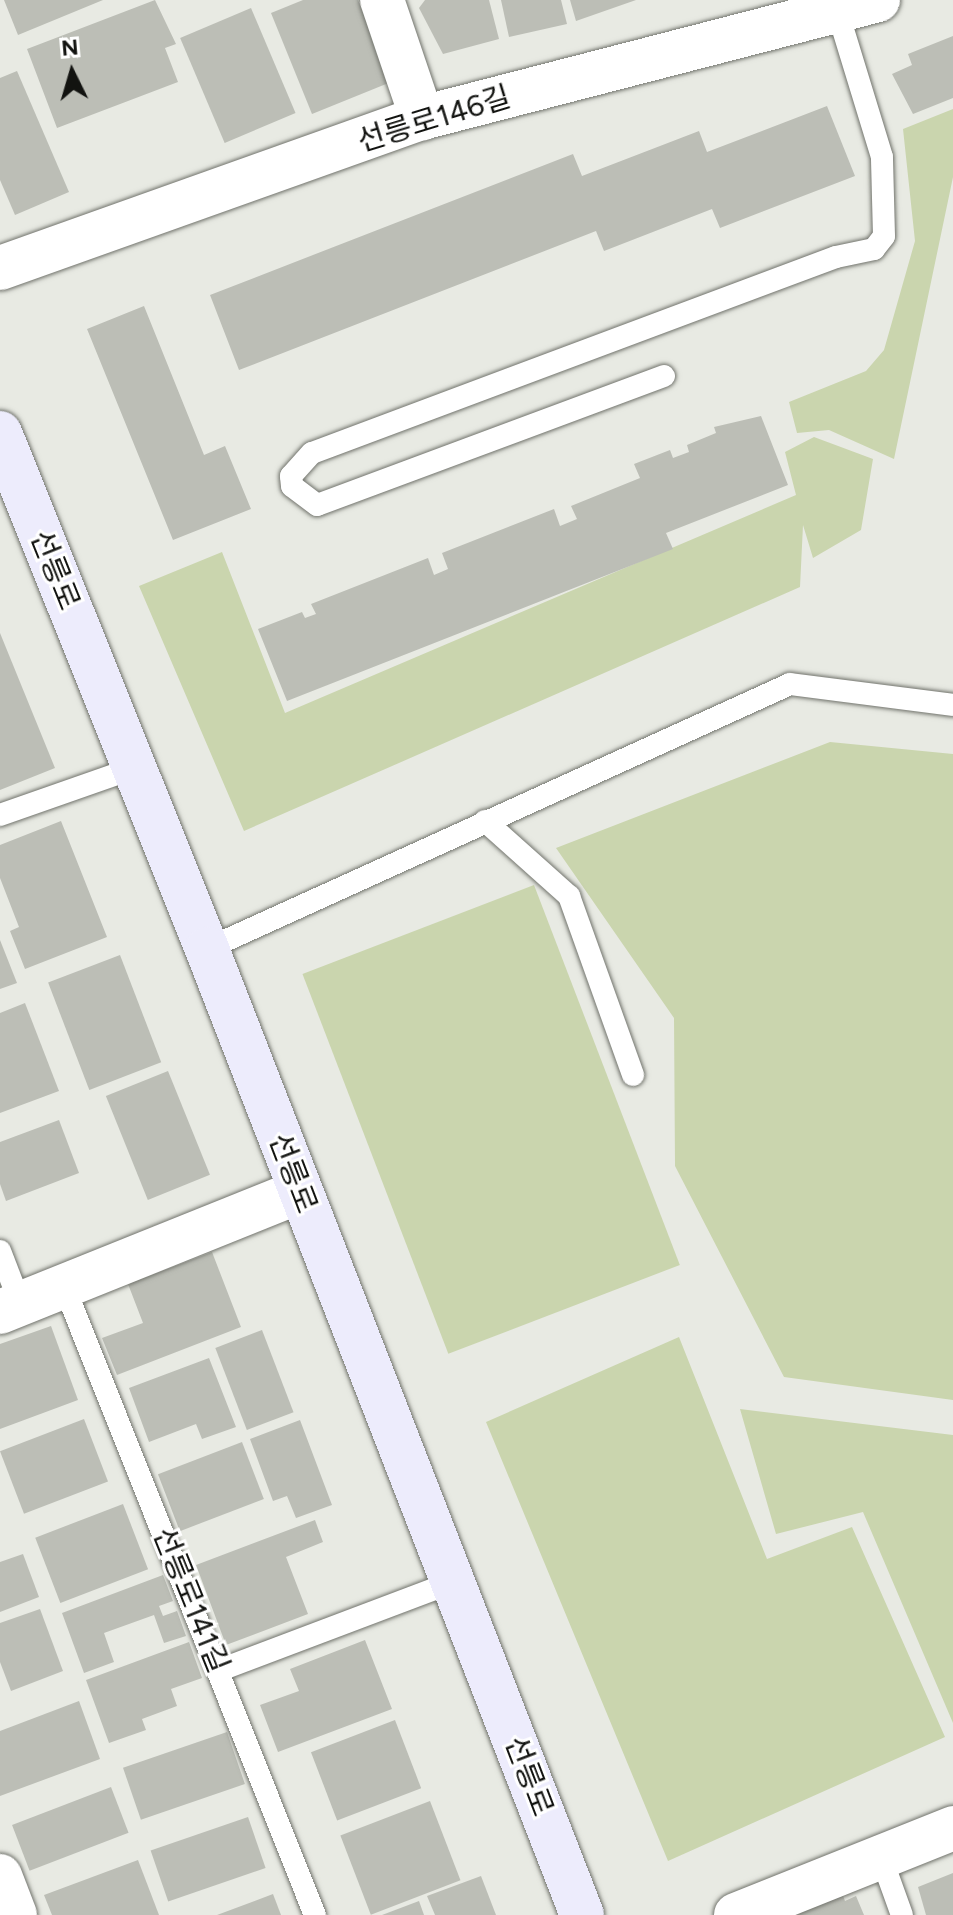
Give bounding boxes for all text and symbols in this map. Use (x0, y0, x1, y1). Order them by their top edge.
north arrow (32, 32, 112, 112)
text: N (60, 33, 80, 62)
street label: 선릉로146길 (353, 79, 515, 159)
street label: 선릉로 (23, 525, 87, 615)
street label: 선릉로 (261, 1128, 325, 1218)
street label: 선릉로141길 (146, 1522, 236, 1678)
street label: 선릉로 (497, 1731, 561, 1821)

